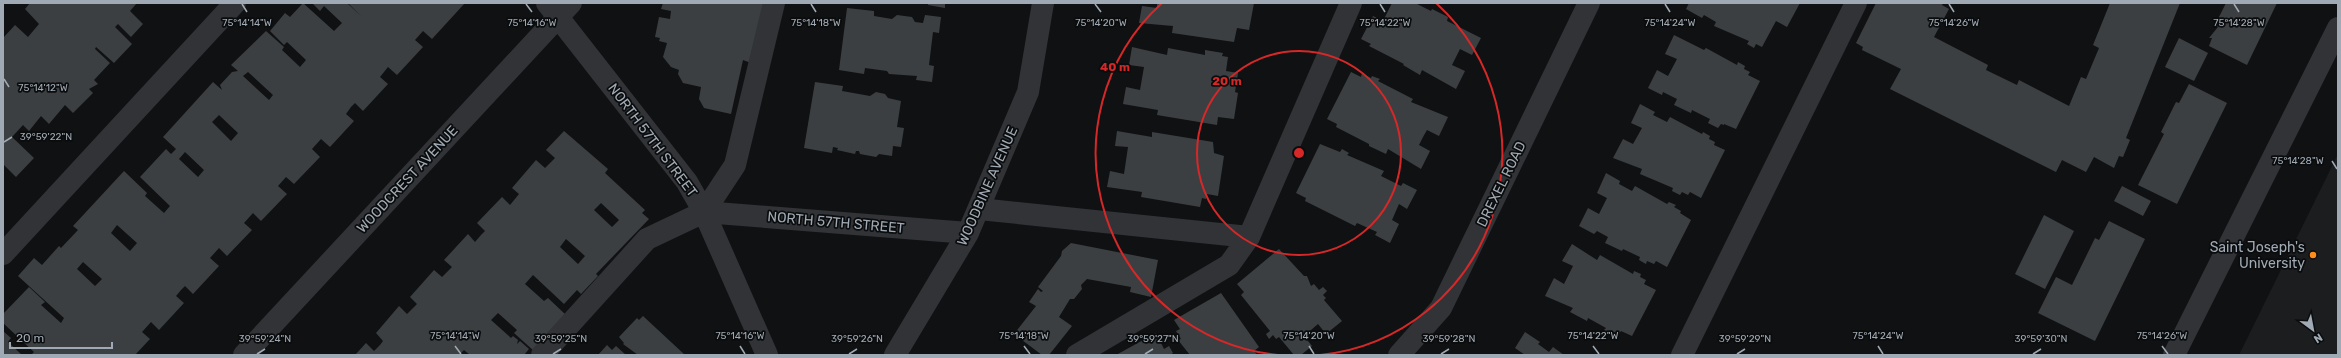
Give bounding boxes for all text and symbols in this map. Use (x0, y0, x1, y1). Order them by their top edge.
text: 75°14'14"W (222, 17, 272, 29)
text: 75°14'16"W (507, 17, 557, 29)
text: 75°14'18"W (791, 17, 841, 29)
text: 75°14'20"W (1075, 17, 1127, 29)
text: 75°14'22"W (1360, 17, 1410, 29)
text: 75°14'24"W (1645, 17, 1695, 29)
text: 75°14'26"W (1929, 17, 1979, 29)
text: 75°14'28"W (2213, 17, 2265, 29)
text: 40 m (1100, 60, 1130, 74)
text: 20 m (1212, 74, 1242, 88)
street label: NORTH 57TH STREET (604, 80, 701, 200)
text: 75°14'12"W (18, 82, 68, 94)
street label: WOODCREST AVENUE (353, 122, 461, 237)
street label: WOODBINE AVENUE (954, 124, 1021, 248)
text: 39°59'22"N (20, 131, 72, 143)
street label: DREXEL ROAD (1473, 139, 1529, 230)
centre of rings (1292, 146, 1306, 160)
text: 75°14'28"W (2272, 155, 2324, 167)
street label: NORTH 57TH STREET (767, 208, 905, 237)
place label: Saint Joseph's University (2210, 239, 2305, 272)
marker: Saint Joseph's University (2308, 250, 2318, 260)
north arrow (2293, 310, 2333, 350)
scale bar (10, 324, 112, 350)
text: 75°14'14"W (430, 330, 480, 342)
text: 75°14'16"W (715, 330, 765, 342)
text: 75°14'18"W (999, 330, 1049, 342)
text: 75°14'20"W (1283, 330, 1335, 342)
text: 75°14'22"W (1568, 330, 1618, 342)
text: 75°14'24"W (1853, 330, 1903, 342)
text: 75°14'26"W (2137, 330, 2187, 342)
text: N (2311, 330, 2325, 346)
text: 20 m (16, 331, 44, 345)
text: 39°59'24"N (239, 333, 291, 345)
text: 39°59'25"N (535, 333, 587, 345)
text: 39°59'26"N (831, 333, 883, 345)
text: 39°59'27"N (1127, 333, 1179, 345)
text: 39°59'28"N (1423, 333, 1475, 345)
text: 39°59'29"N (1719, 333, 1771, 345)
text: 39°59'30"N (2015, 333, 2068, 345)

